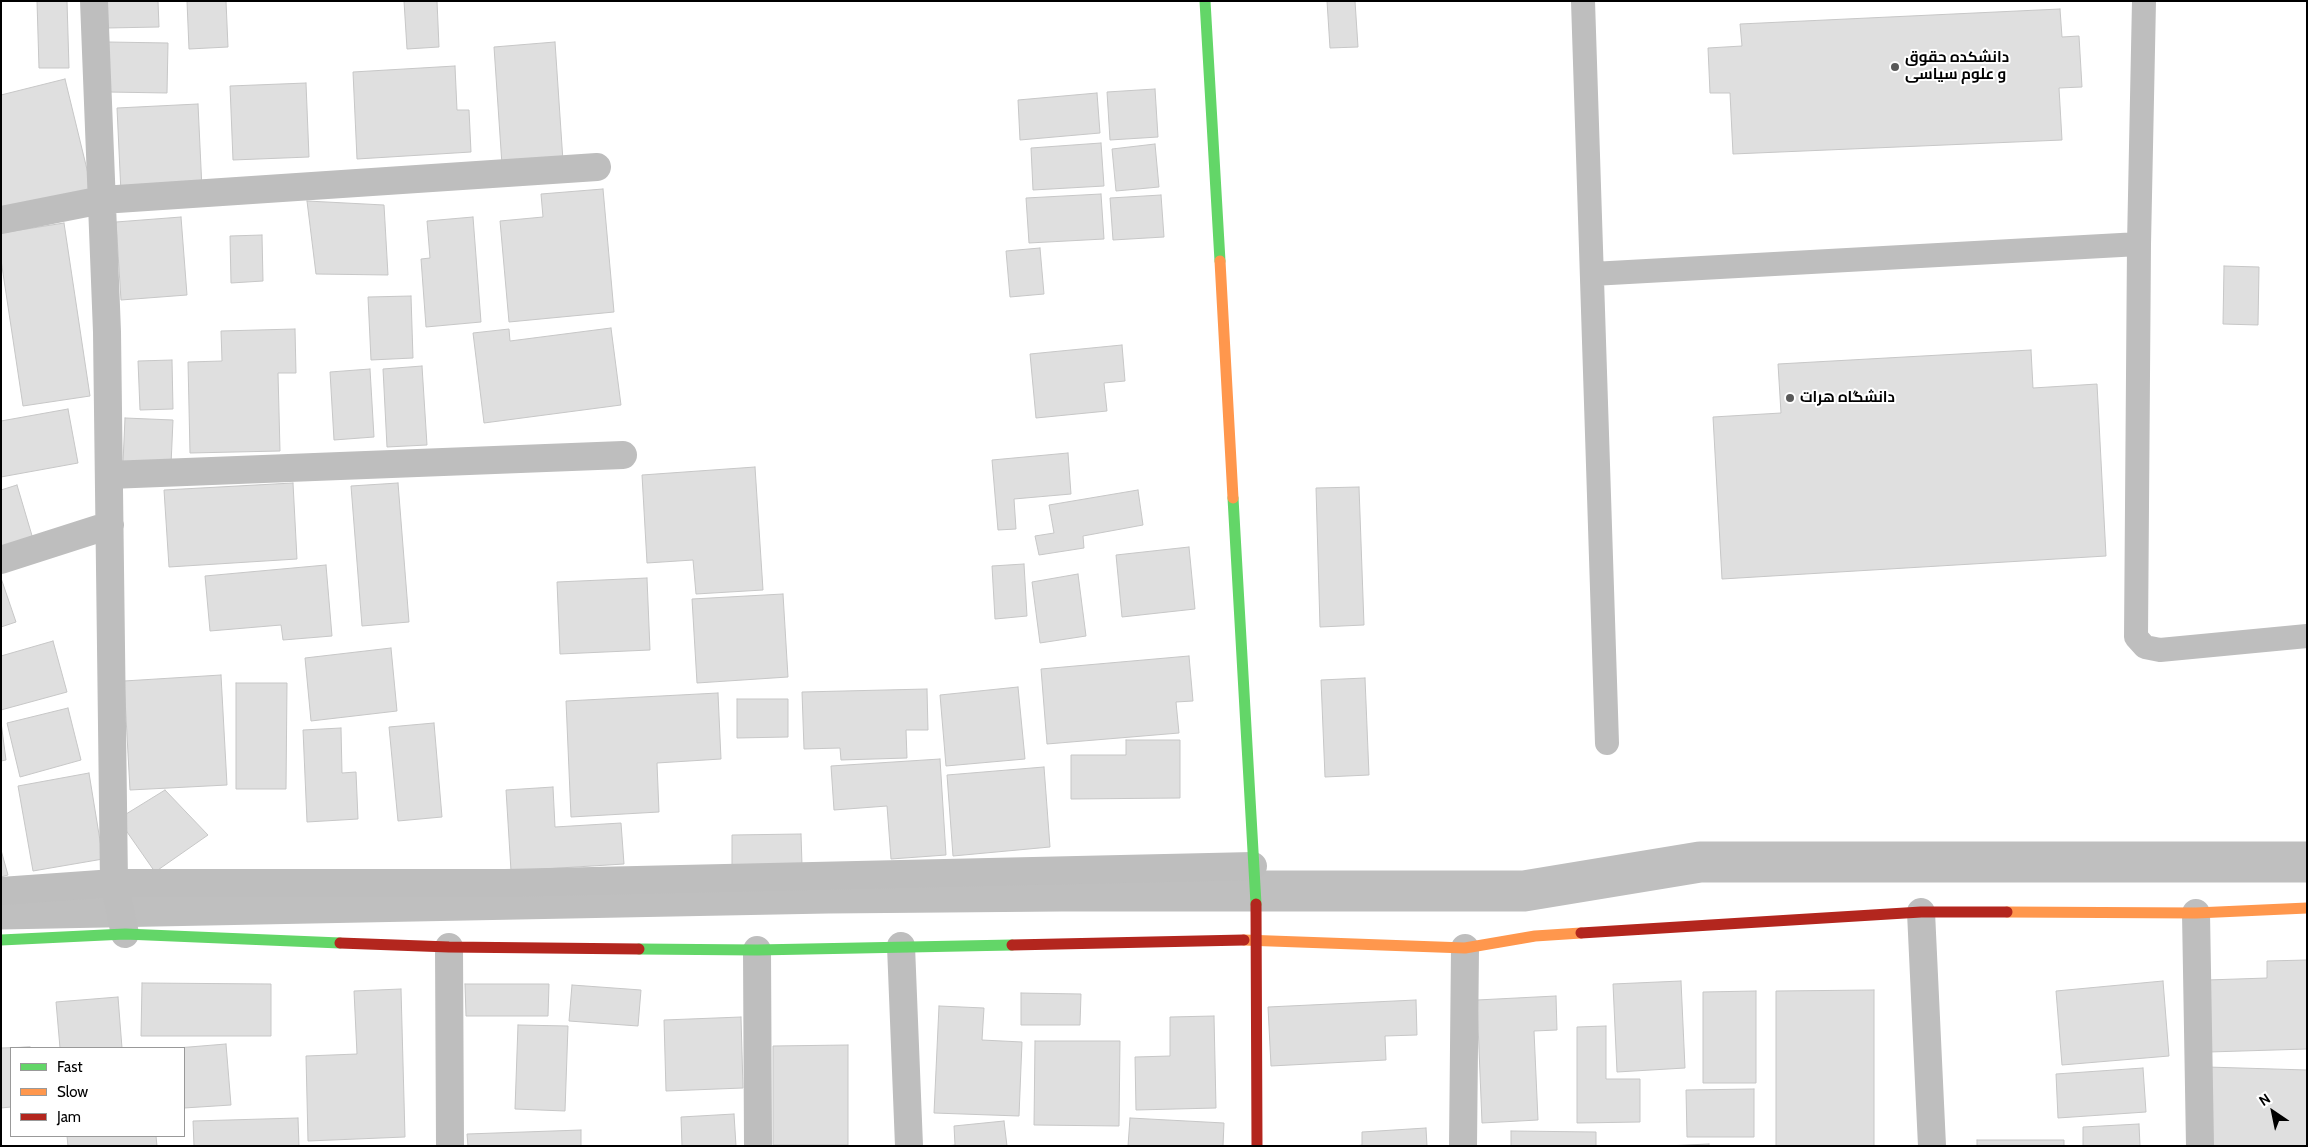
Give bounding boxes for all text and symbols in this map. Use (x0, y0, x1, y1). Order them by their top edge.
place label: دانشکده حقوق و علوم سیاسی (1905, 49, 2009, 84)
marker: دانشکده حقوق و علوم سیاسی (1889, 61, 1901, 73)
place label: دانشگاه هرات (1800, 389, 1895, 407)
marker: دانشگاه هرات (1784, 392, 1796, 404)
legend (10, 1047, 185, 1137)
text: Fast (57, 1058, 82, 1076)
text: Slow (57, 1083, 88, 1101)
north arrow (2248, 1087, 2298, 1137)
text: N (2255, 1089, 2274, 1110)
text: Jam (57, 1108, 81, 1126)

